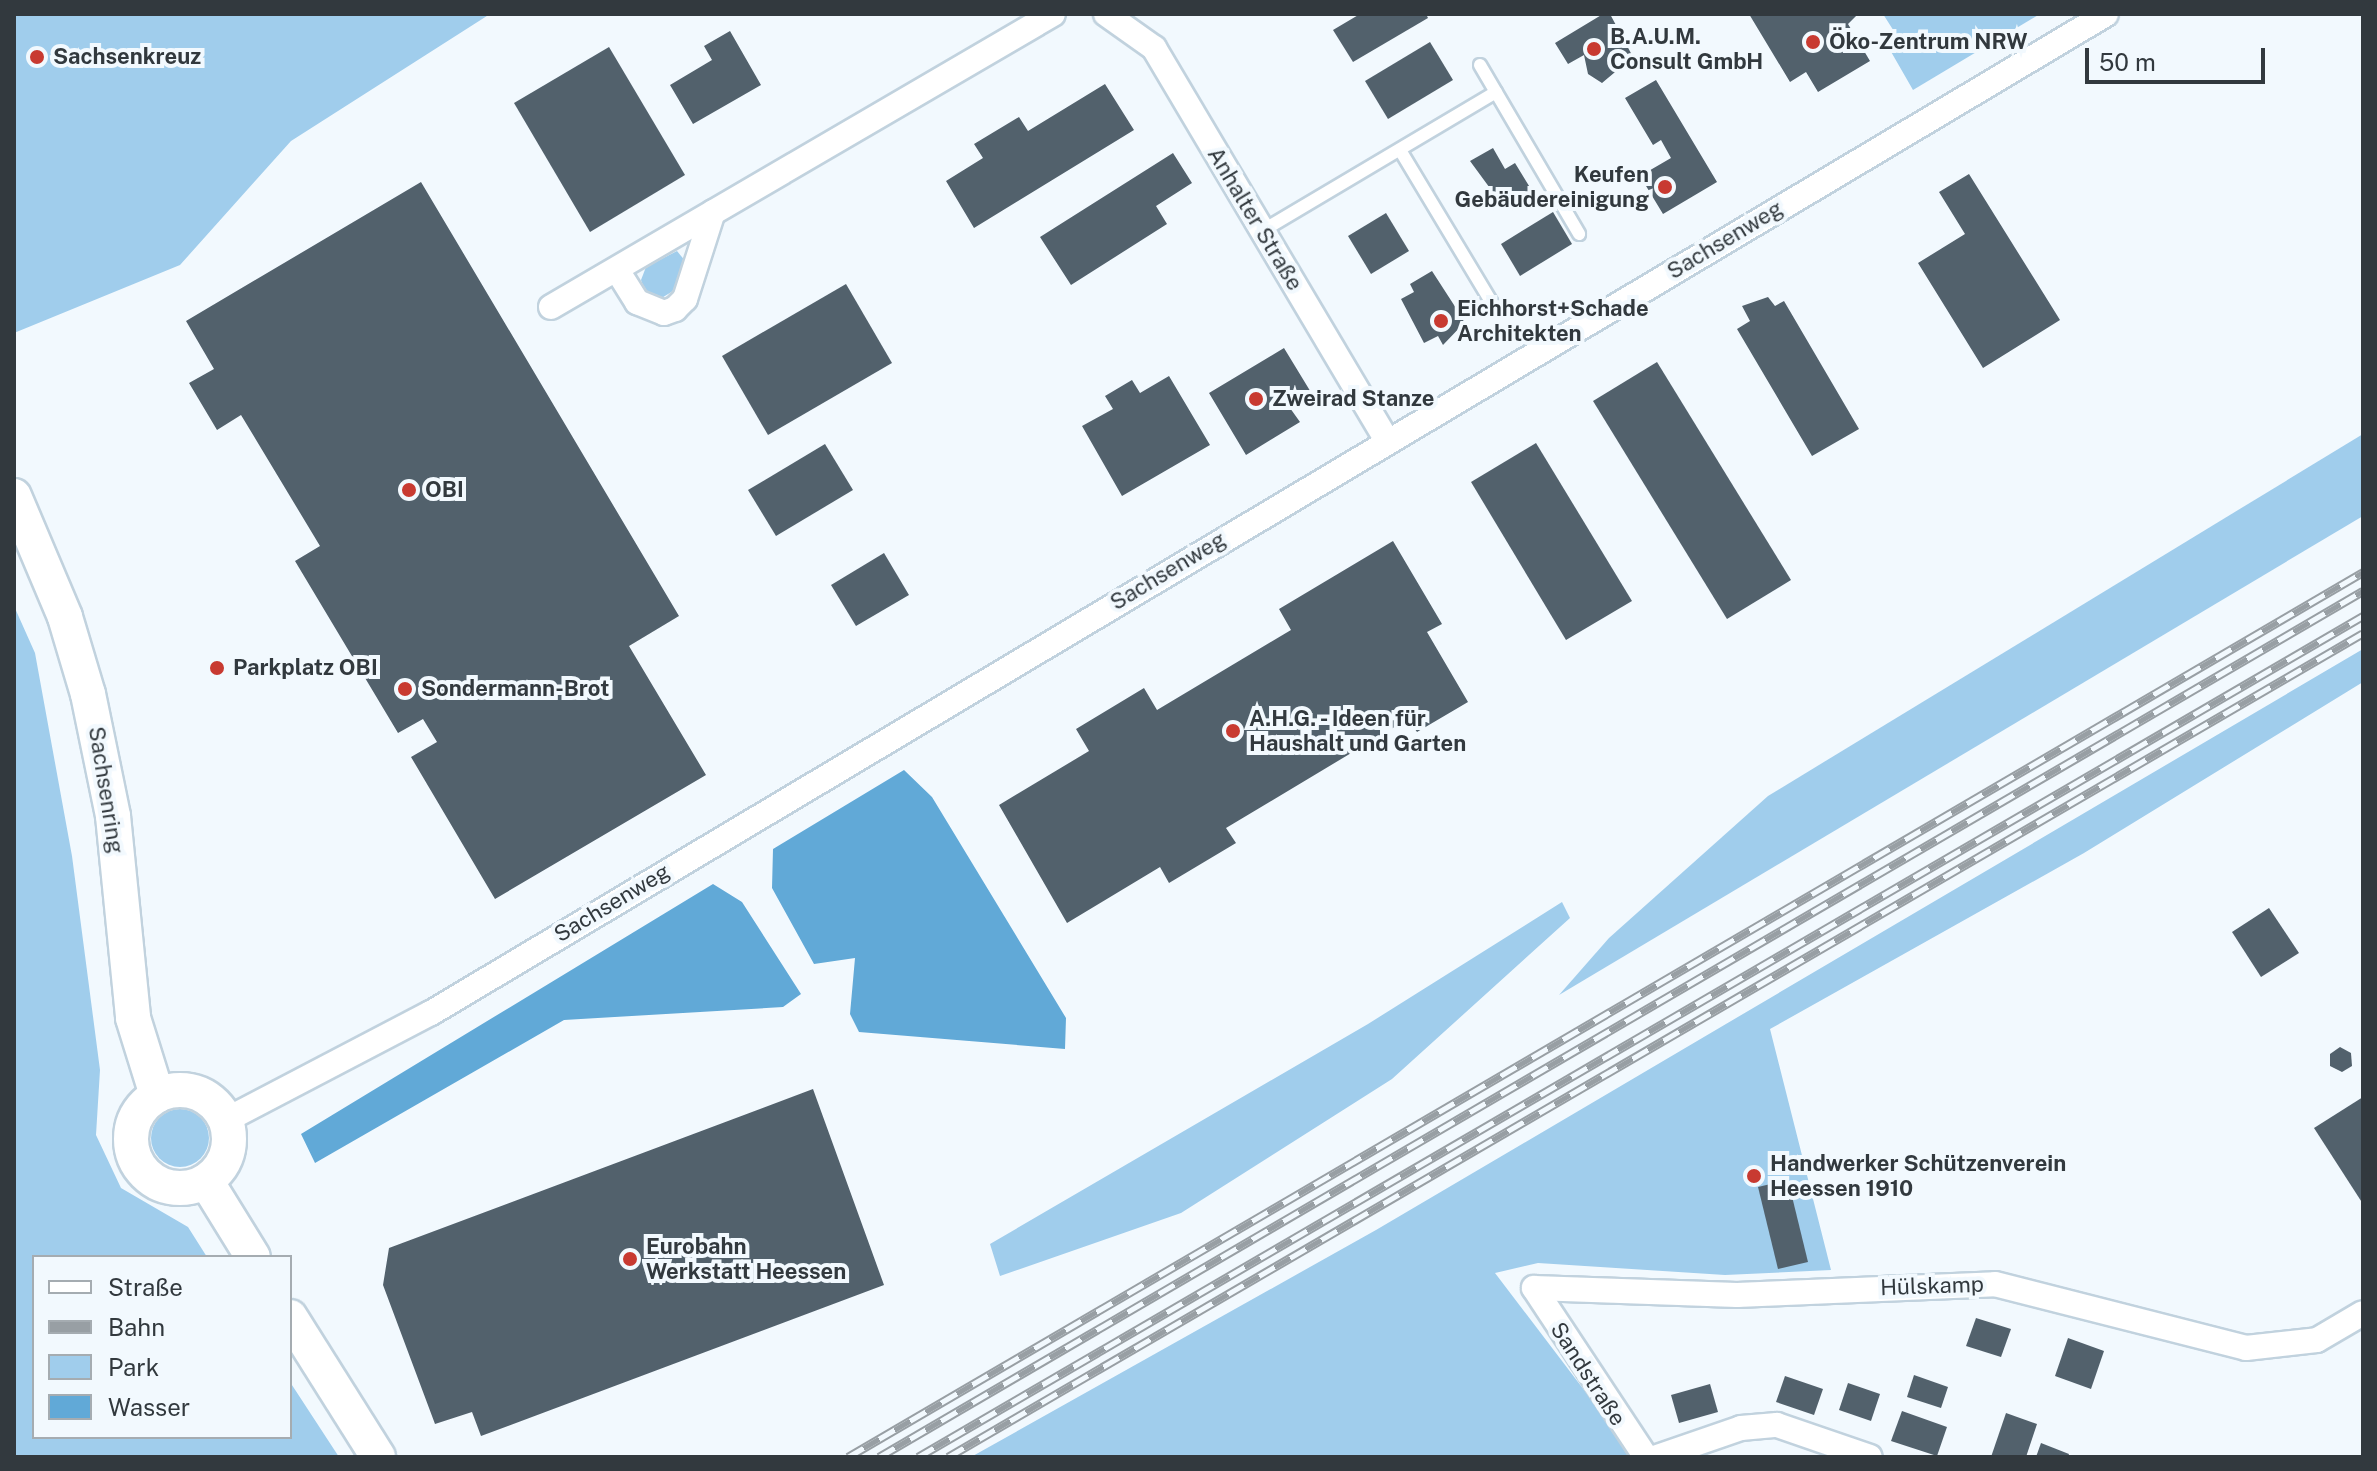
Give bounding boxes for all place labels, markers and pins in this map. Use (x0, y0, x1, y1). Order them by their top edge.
place label: B.A.U.M. Consult GmbH (1610, 23, 1763, 74)
place label: Öko-Zentrum NRW (1829, 29, 2027, 55)
marker: Öko-Zentrum NRW (1804, 33, 1822, 51)
marker: B.A.U.M. Consult GmbH (1585, 40, 1603, 58)
place label: Sachsenkreuz (53, 44, 201, 70)
marker: Sachsenkreuz (28, 48, 46, 66)
place label: Keufen Gebäudereinigung (1455, 161, 1649, 212)
marker: Keufen Gebäudereinigung (1656, 178, 1674, 196)
place label: Eichhorst+Schade Architekten (1457, 295, 1649, 346)
marker: Eichhorst+Schade Architekten (1432, 312, 1450, 330)
place label: Zweirad Stanze (1272, 386, 1435, 412)
marker: Zweirad Stanze (1247, 390, 1265, 408)
place label: OBI (425, 477, 464, 503)
marker: OBI (400, 481, 418, 499)
place label: Parkplatz OBI (233, 655, 378, 681)
marker: Parkplatz OBI (208, 659, 226, 677)
place label: Sondermann-Brot (421, 676, 609, 702)
marker: Sondermann-Brot (396, 680, 414, 698)
place label: A.H.G. - Ideen für Haushalt und Garten (1249, 705, 1466, 756)
marker: A.H.G. - Ideen für Haushalt und Garten (1224, 722, 1242, 740)
place label: Handwerker Schützenverein Heessen 1910 (1770, 1150, 2066, 1202)
marker: Handwerker Schützenverein Heessen 1910 (1745, 1167, 1763, 1185)
place label: Eurobahn Werkstatt Heessen (646, 1233, 846, 1284)
marker: Eurobahn Werkstatt Heessen (621, 1250, 639, 1268)

